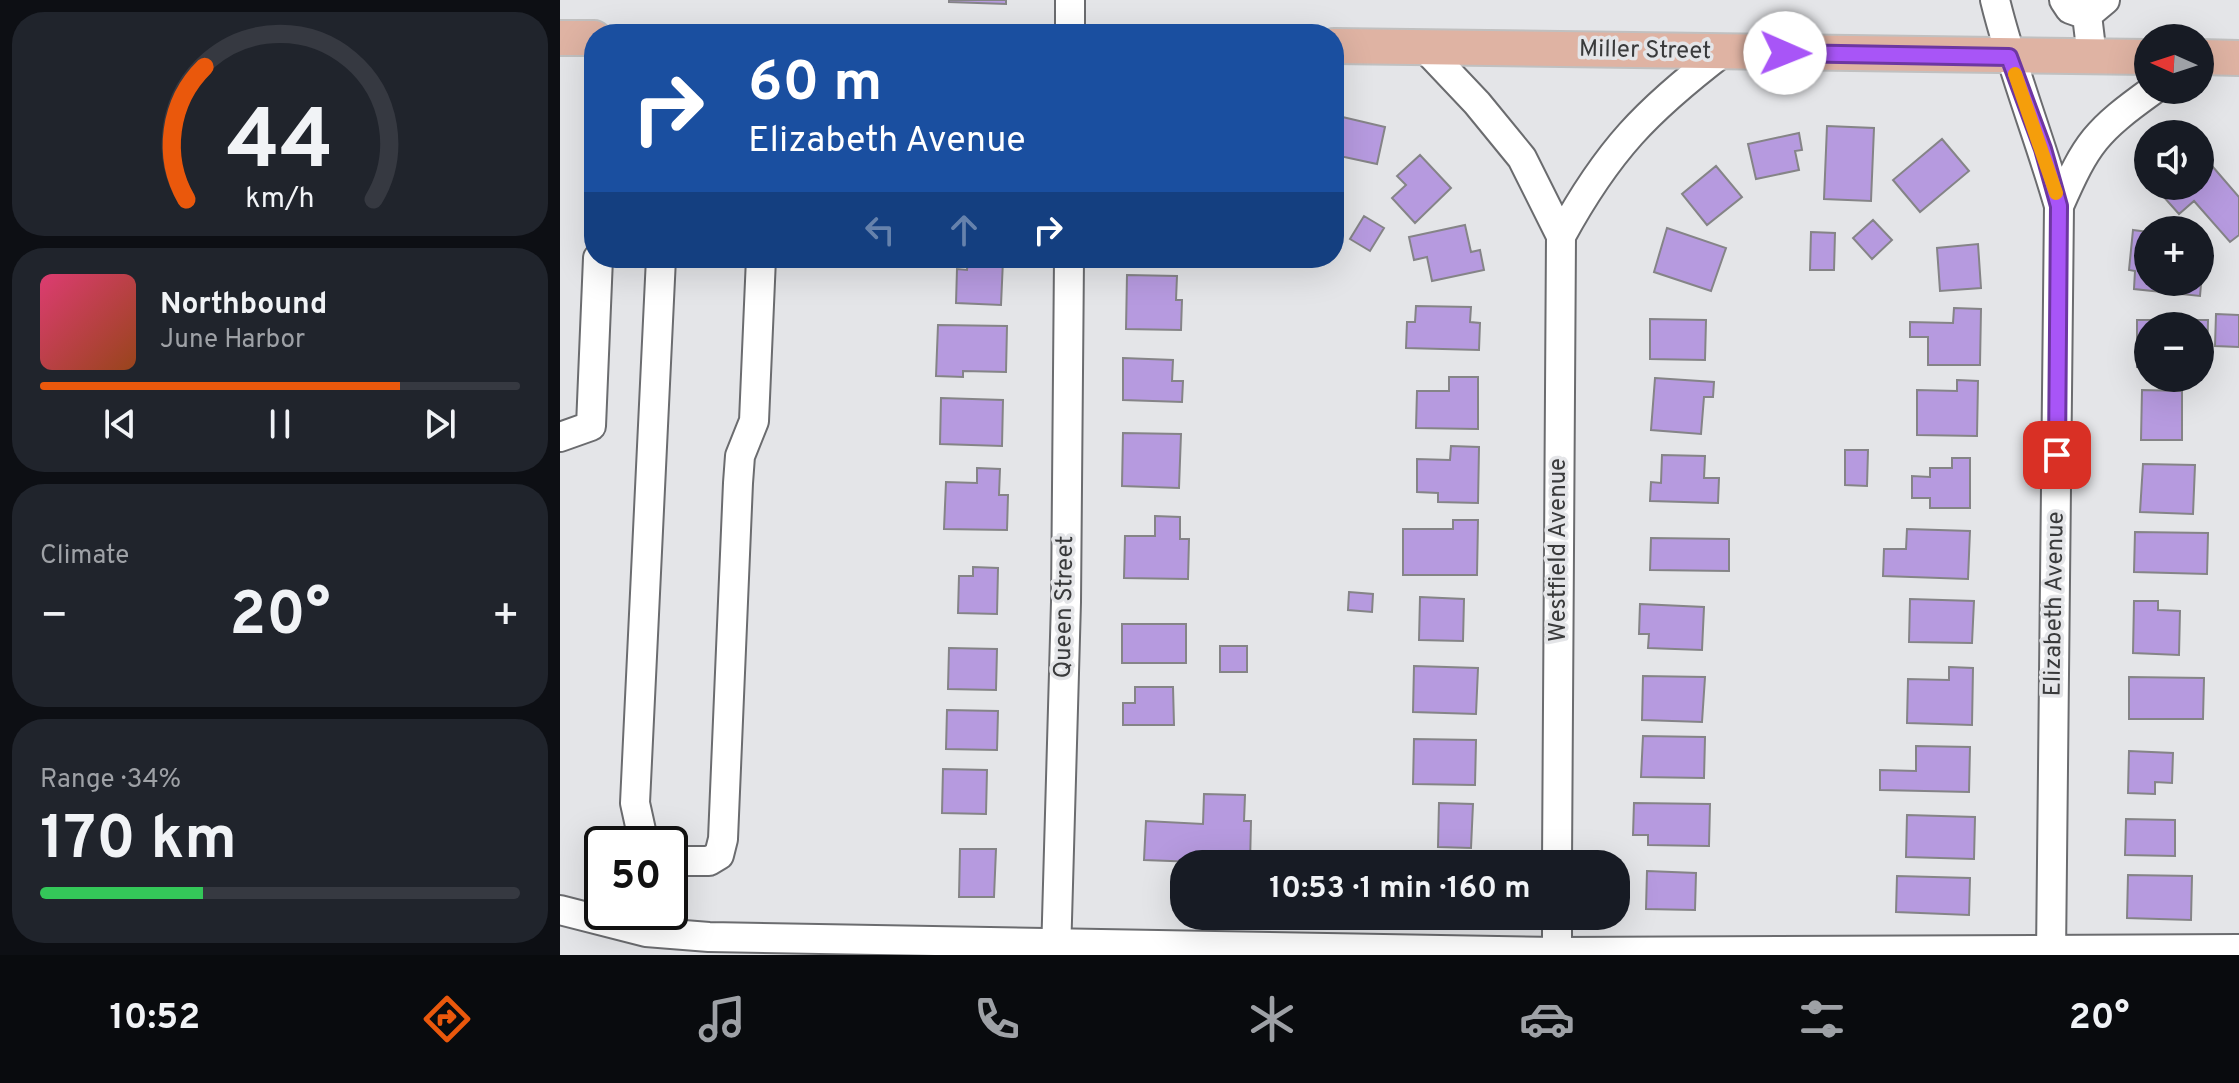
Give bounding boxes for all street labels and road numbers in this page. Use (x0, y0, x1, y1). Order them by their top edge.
street label: Miller Street (1579, 35, 1711, 67)
street label: Westfield Avenue (1544, 458, 1574, 642)
street label: Elizabeth Avenue (2038, 511, 2072, 697)
street label: Queen Street (1049, 535, 1081, 679)

